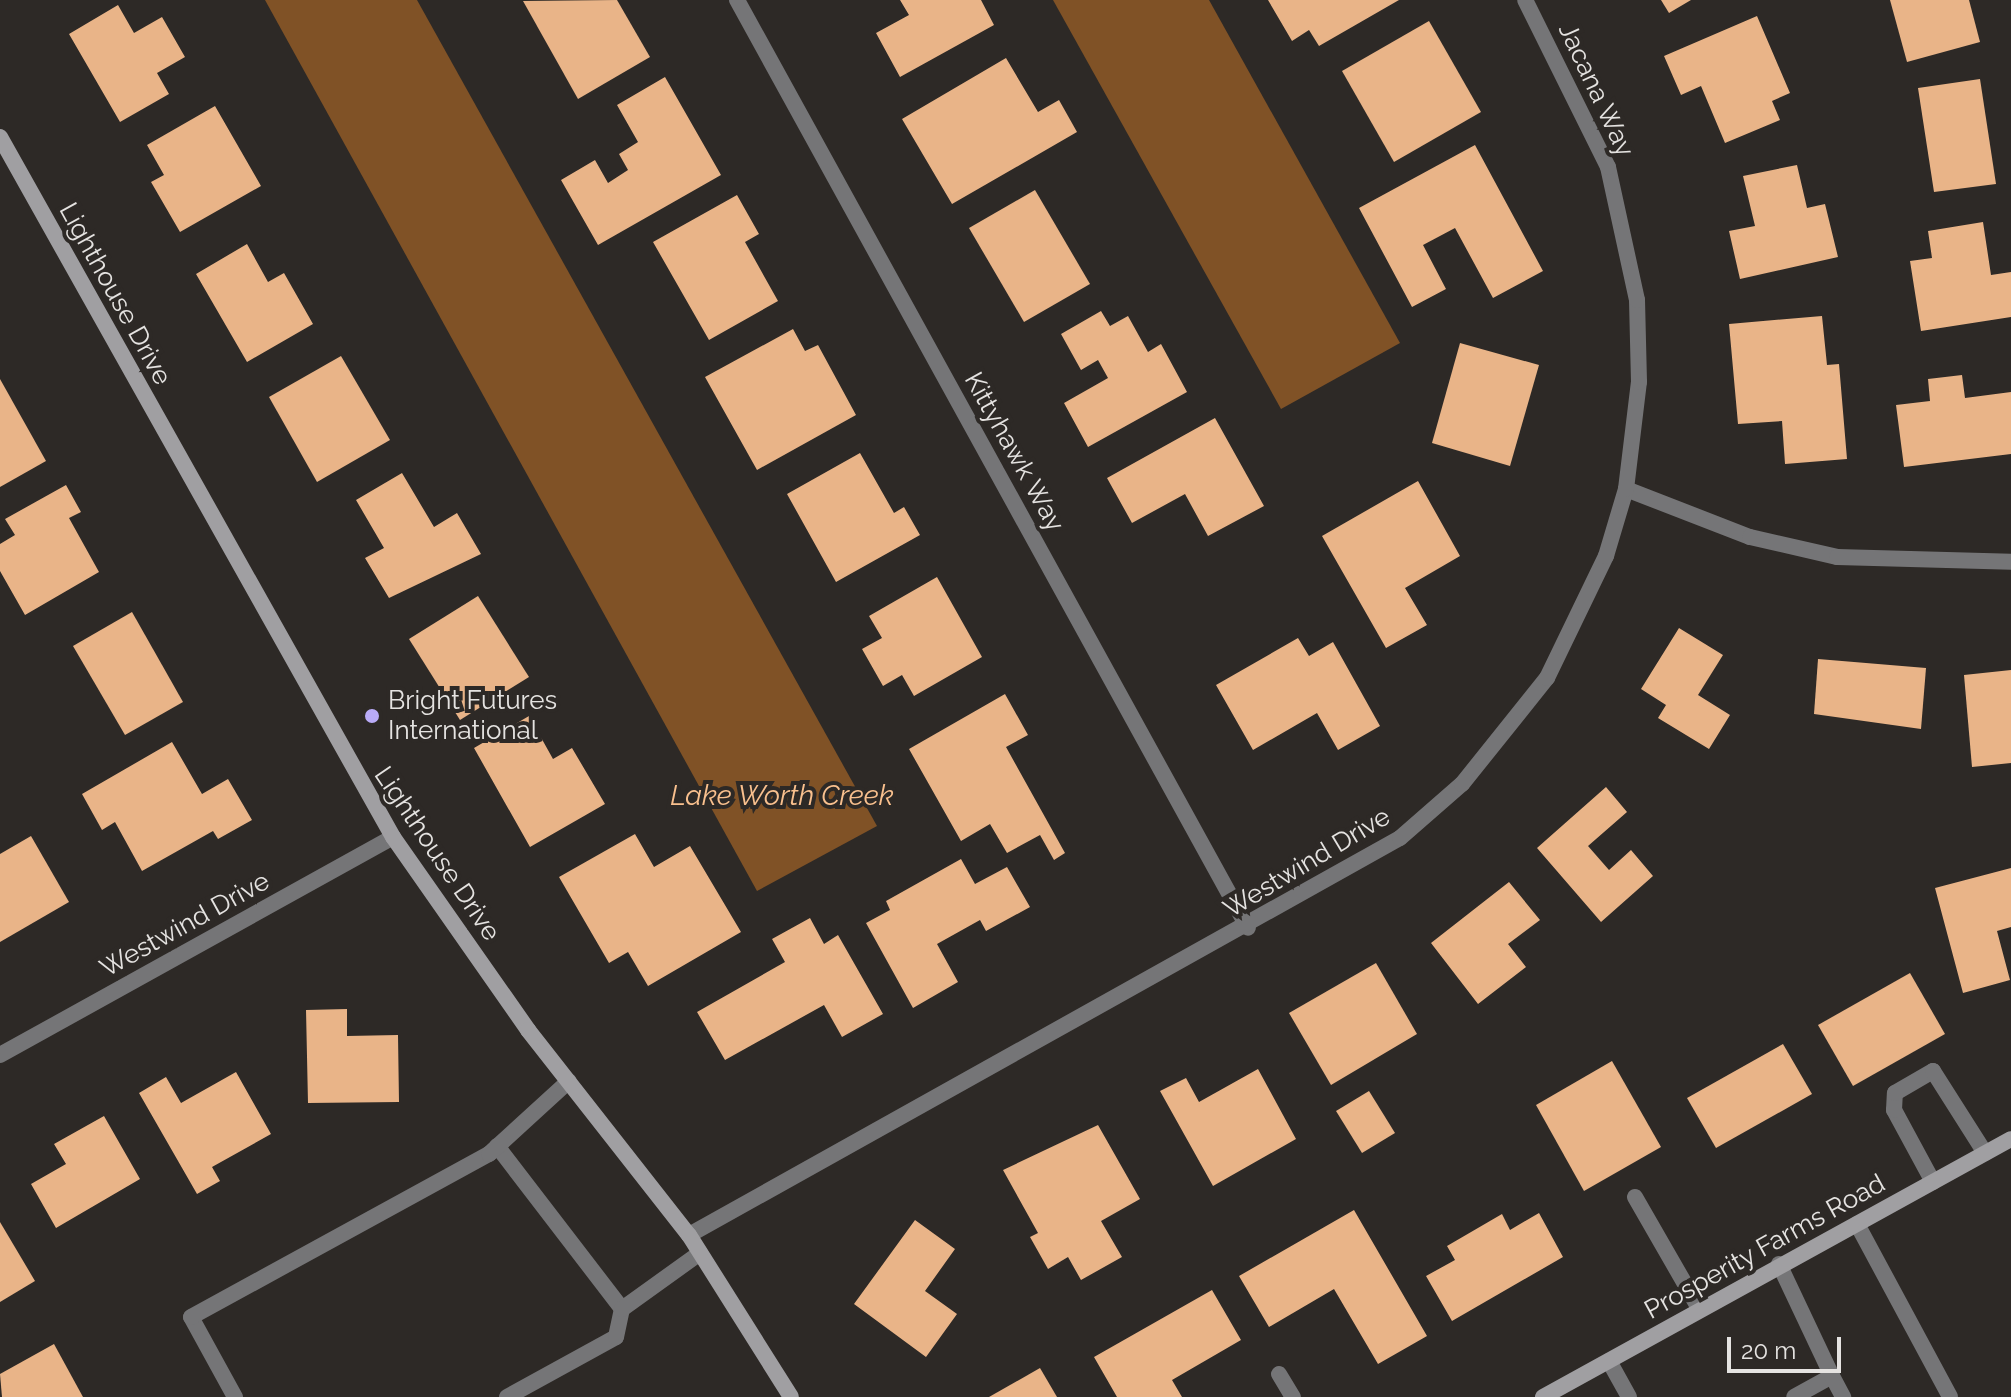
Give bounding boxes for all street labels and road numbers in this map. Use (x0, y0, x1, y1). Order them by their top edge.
street label: Jacana Way (1551, 18, 1641, 162)
street label: Lighthouse Drive (52, 198, 178, 390)
street label: Kittyhawk Way (957, 367, 1071, 537)
street label: Lighthouse Drive (367, 761, 507, 947)
street label: Westwind Drive (1218, 801, 1396, 925)
street label: Westwind Drive (95, 866, 275, 984)
street label: Prosperity Farms Road (1639, 1168, 1891, 1326)

